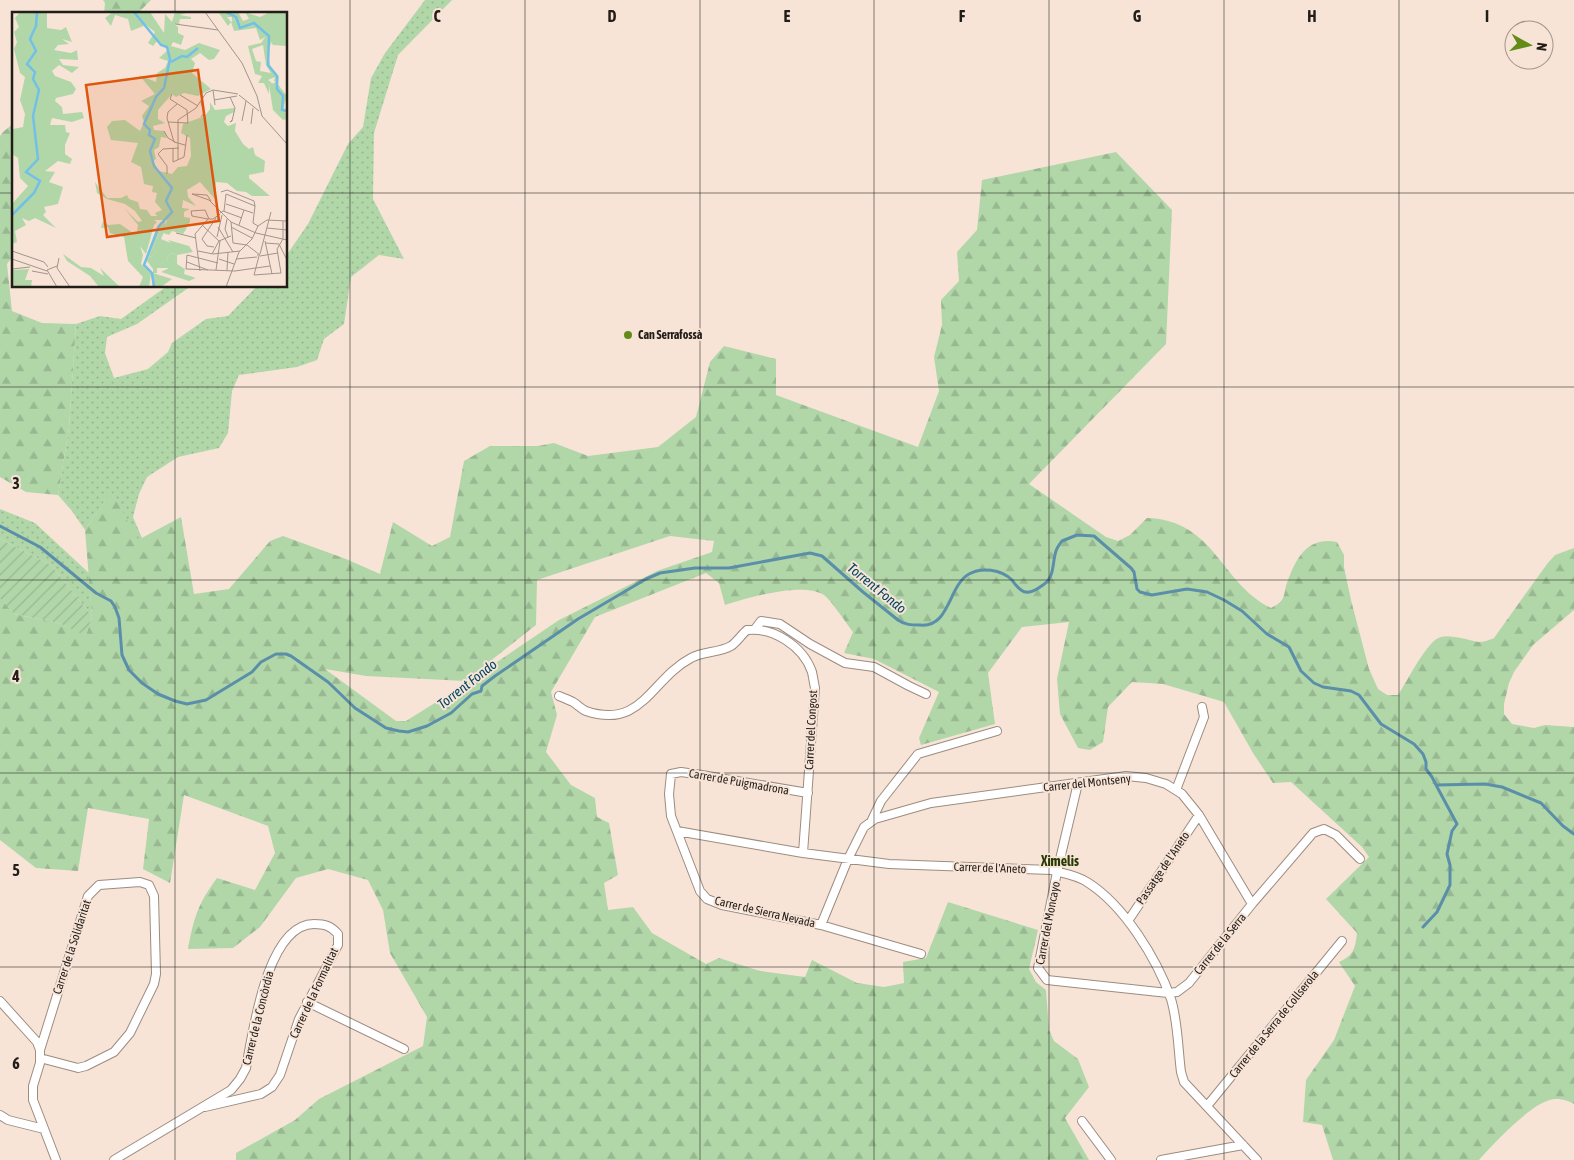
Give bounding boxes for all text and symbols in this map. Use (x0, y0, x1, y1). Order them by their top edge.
text: C (433, 7, 441, 25)
text: D (608, 7, 617, 25)
text: E (784, 7, 791, 25)
text: F (959, 7, 966, 25)
text: G (1133, 7, 1142, 25)
text: H (1307, 7, 1317, 25)
text: I (1485, 7, 1489, 25)
inset map (12, 12, 288, 288)
north arrow (1504, 20, 1554, 70)
text: N (1533, 42, 1550, 52)
place label: Can Serrafossà (638, 328, 703, 342)
marker: Can Serrafossà (622, 329, 634, 341)
text: 3 (12, 474, 20, 492)
water label: Torrent Fondo (844, 560, 910, 617)
water label: Torrent Fondo (434, 656, 500, 712)
text: 4 (11, 667, 20, 685)
street label: Carrer del Congost (802, 689, 820, 770)
street label: Carrer de Puigmadrona (688, 766, 790, 798)
street label: Carrer del Montseny (1042, 771, 1132, 795)
street label: Passatge de l'Aneto (1133, 829, 1193, 907)
district label: Ximelis (1040, 853, 1079, 869)
street label: Carrer de l'Aneto (953, 860, 1027, 876)
text: 5 (12, 861, 20, 879)
street label: Carrer del Moncayo (1033, 880, 1063, 966)
street label: Carrer de Sierra Nevada (713, 894, 817, 930)
street label: Carrer de la Solidaritat (50, 897, 94, 996)
street label: Carrer de la Serra (1191, 911, 1249, 977)
street label: Carrer de la Formalitat (287, 945, 341, 1041)
street label: Carrer de la Serra de Collserola (1226, 967, 1322, 1081)
street label: Carrer de la Concòrdia (240, 970, 276, 1066)
text: 6 (12, 1054, 20, 1072)

